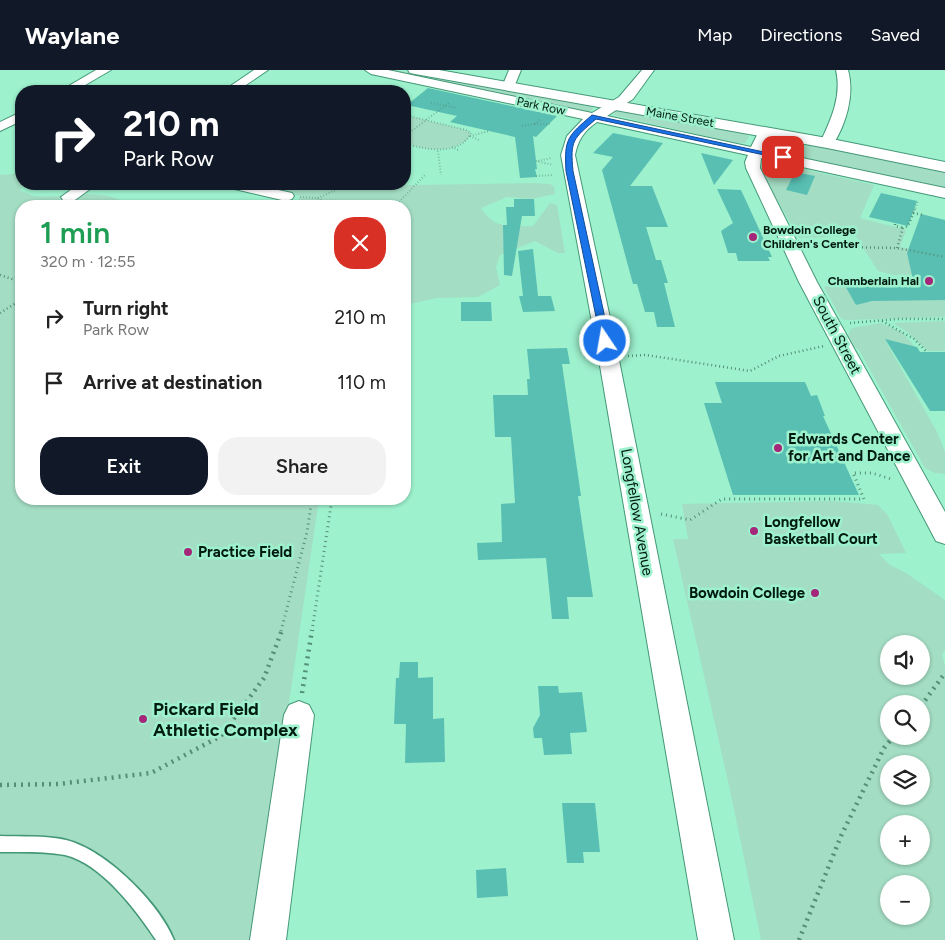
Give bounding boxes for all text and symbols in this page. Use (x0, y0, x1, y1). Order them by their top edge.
text: Waylane (25, 21, 120, 50)
text: Map (697, 24, 732, 46)
text: Directions (760, 24, 842, 46)
text: Saved (870, 24, 920, 46)
street label: Park Row (515, 94, 567, 118)
text: 210 m (123, 103, 220, 145)
street label: Maine Street (645, 104, 716, 130)
icon: right (40, 105, 105, 170)
pin (762, 136, 804, 178)
icon: arrive (769, 143, 797, 171)
text: Park Row (123, 145, 214, 172)
text: 1 min (40, 214, 110, 251)
button: close (334, 217, 386, 269)
place label: Bowdoin College Children's Center (763, 223, 860, 251)
marker: Bowdoin College Children's Center (747, 231, 759, 243)
text: 320 m · 12:55 (40, 252, 135, 271)
place label: Chamberlain Hal (828, 274, 919, 288)
marker: Chamberlain Hal (923, 275, 935, 287)
street label: South Street (809, 293, 865, 377)
text: Turn right (83, 297, 169, 320)
icon: right (40, 304, 68, 332)
text: 210 m (334, 306, 386, 329)
position arrow (578, 314, 630, 366)
text: Park Row (83, 320, 149, 339)
icon: arrive (40, 369, 68, 397)
text: Arrive at destination (83, 371, 262, 394)
text: 110 m (337, 371, 386, 394)
place label: Edwards Center for Art and Dance (788, 430, 911, 465)
button: Exit (40, 437, 208, 495)
button: Share (218, 437, 386, 495)
marker: Edwards Center for Art and Dance (772, 442, 784, 454)
street label: Longfellow Avenue (617, 447, 657, 577)
place label: Longfellow Basketball Court (764, 513, 878, 548)
marker: Longfellow Basketball Court (748, 525, 760, 537)
place label: Practice Field (198, 543, 292, 561)
marker: Practice Field (182, 546, 194, 558)
place label: Bowdoin College (689, 584, 806, 602)
marker: Bowdoin College (809, 587, 821, 599)
map controls (880, 635, 930, 925)
button: sound (880, 635, 930, 685)
button: search (880, 695, 930, 745)
place label: Pickard Field Athletic Complex (153, 698, 298, 741)
marker: Pickard Field Athletic Complex (137, 713, 149, 725)
button: layers (880, 755, 930, 805)
button: + (880, 815, 930, 865)
button: − (880, 875, 930, 925)

